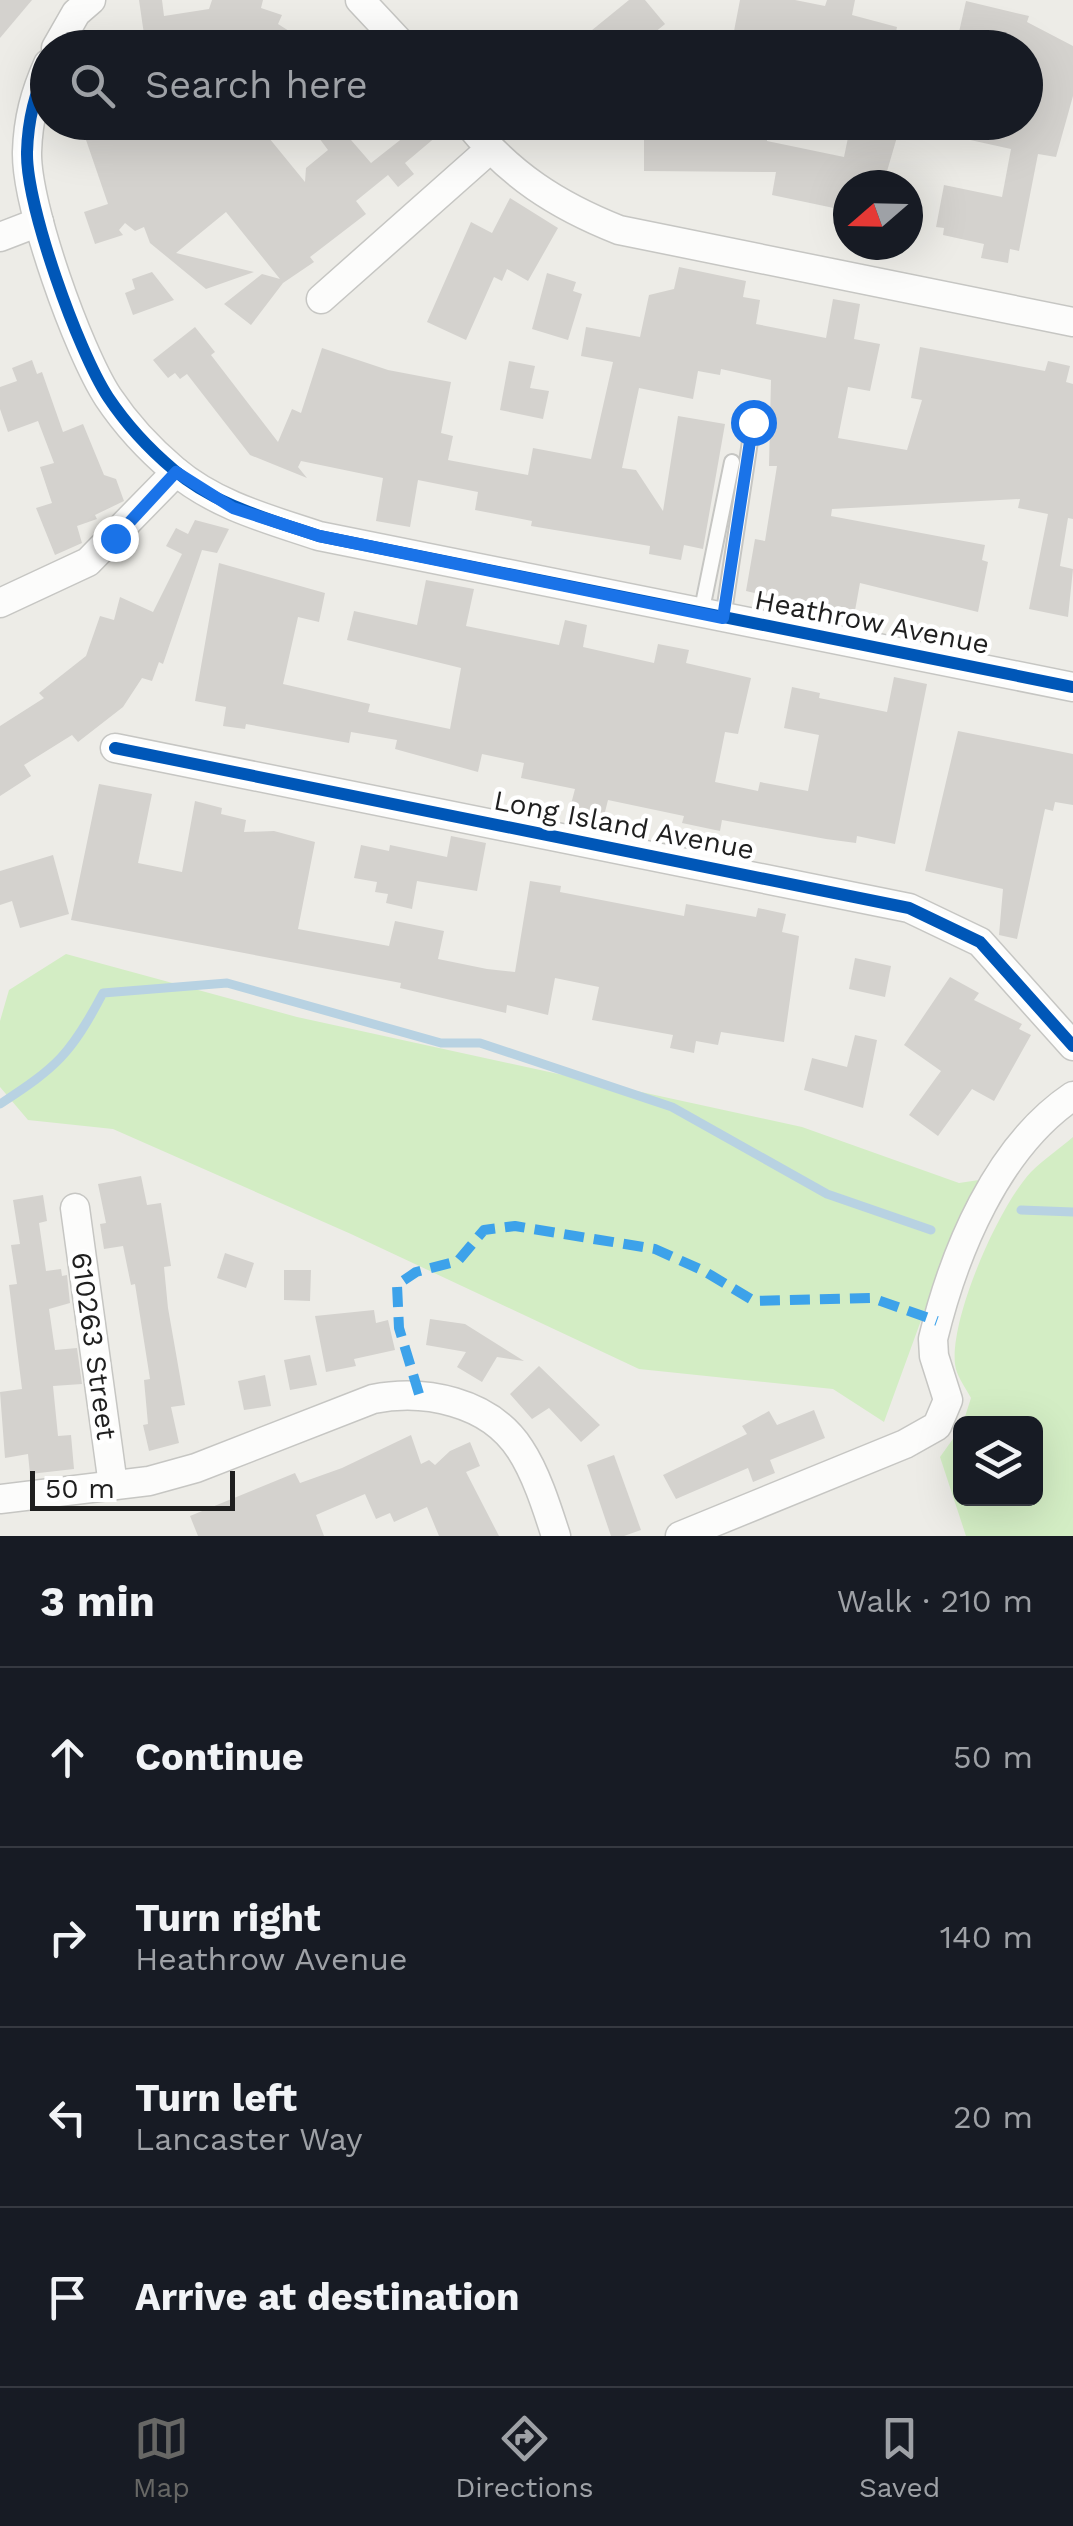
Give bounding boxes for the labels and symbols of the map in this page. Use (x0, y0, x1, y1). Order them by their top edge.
north arrow (833, 170, 923, 260)
route start (731, 400, 777, 446)
route end (93, 516, 139, 562)
street label: Heathrow Avenue (752, 583, 992, 661)
street label: Long Island Avenue (491, 784, 757, 866)
street label: 610263 Street (65, 1250, 124, 1442)
scale bar (30, 1466, 235, 1510)

